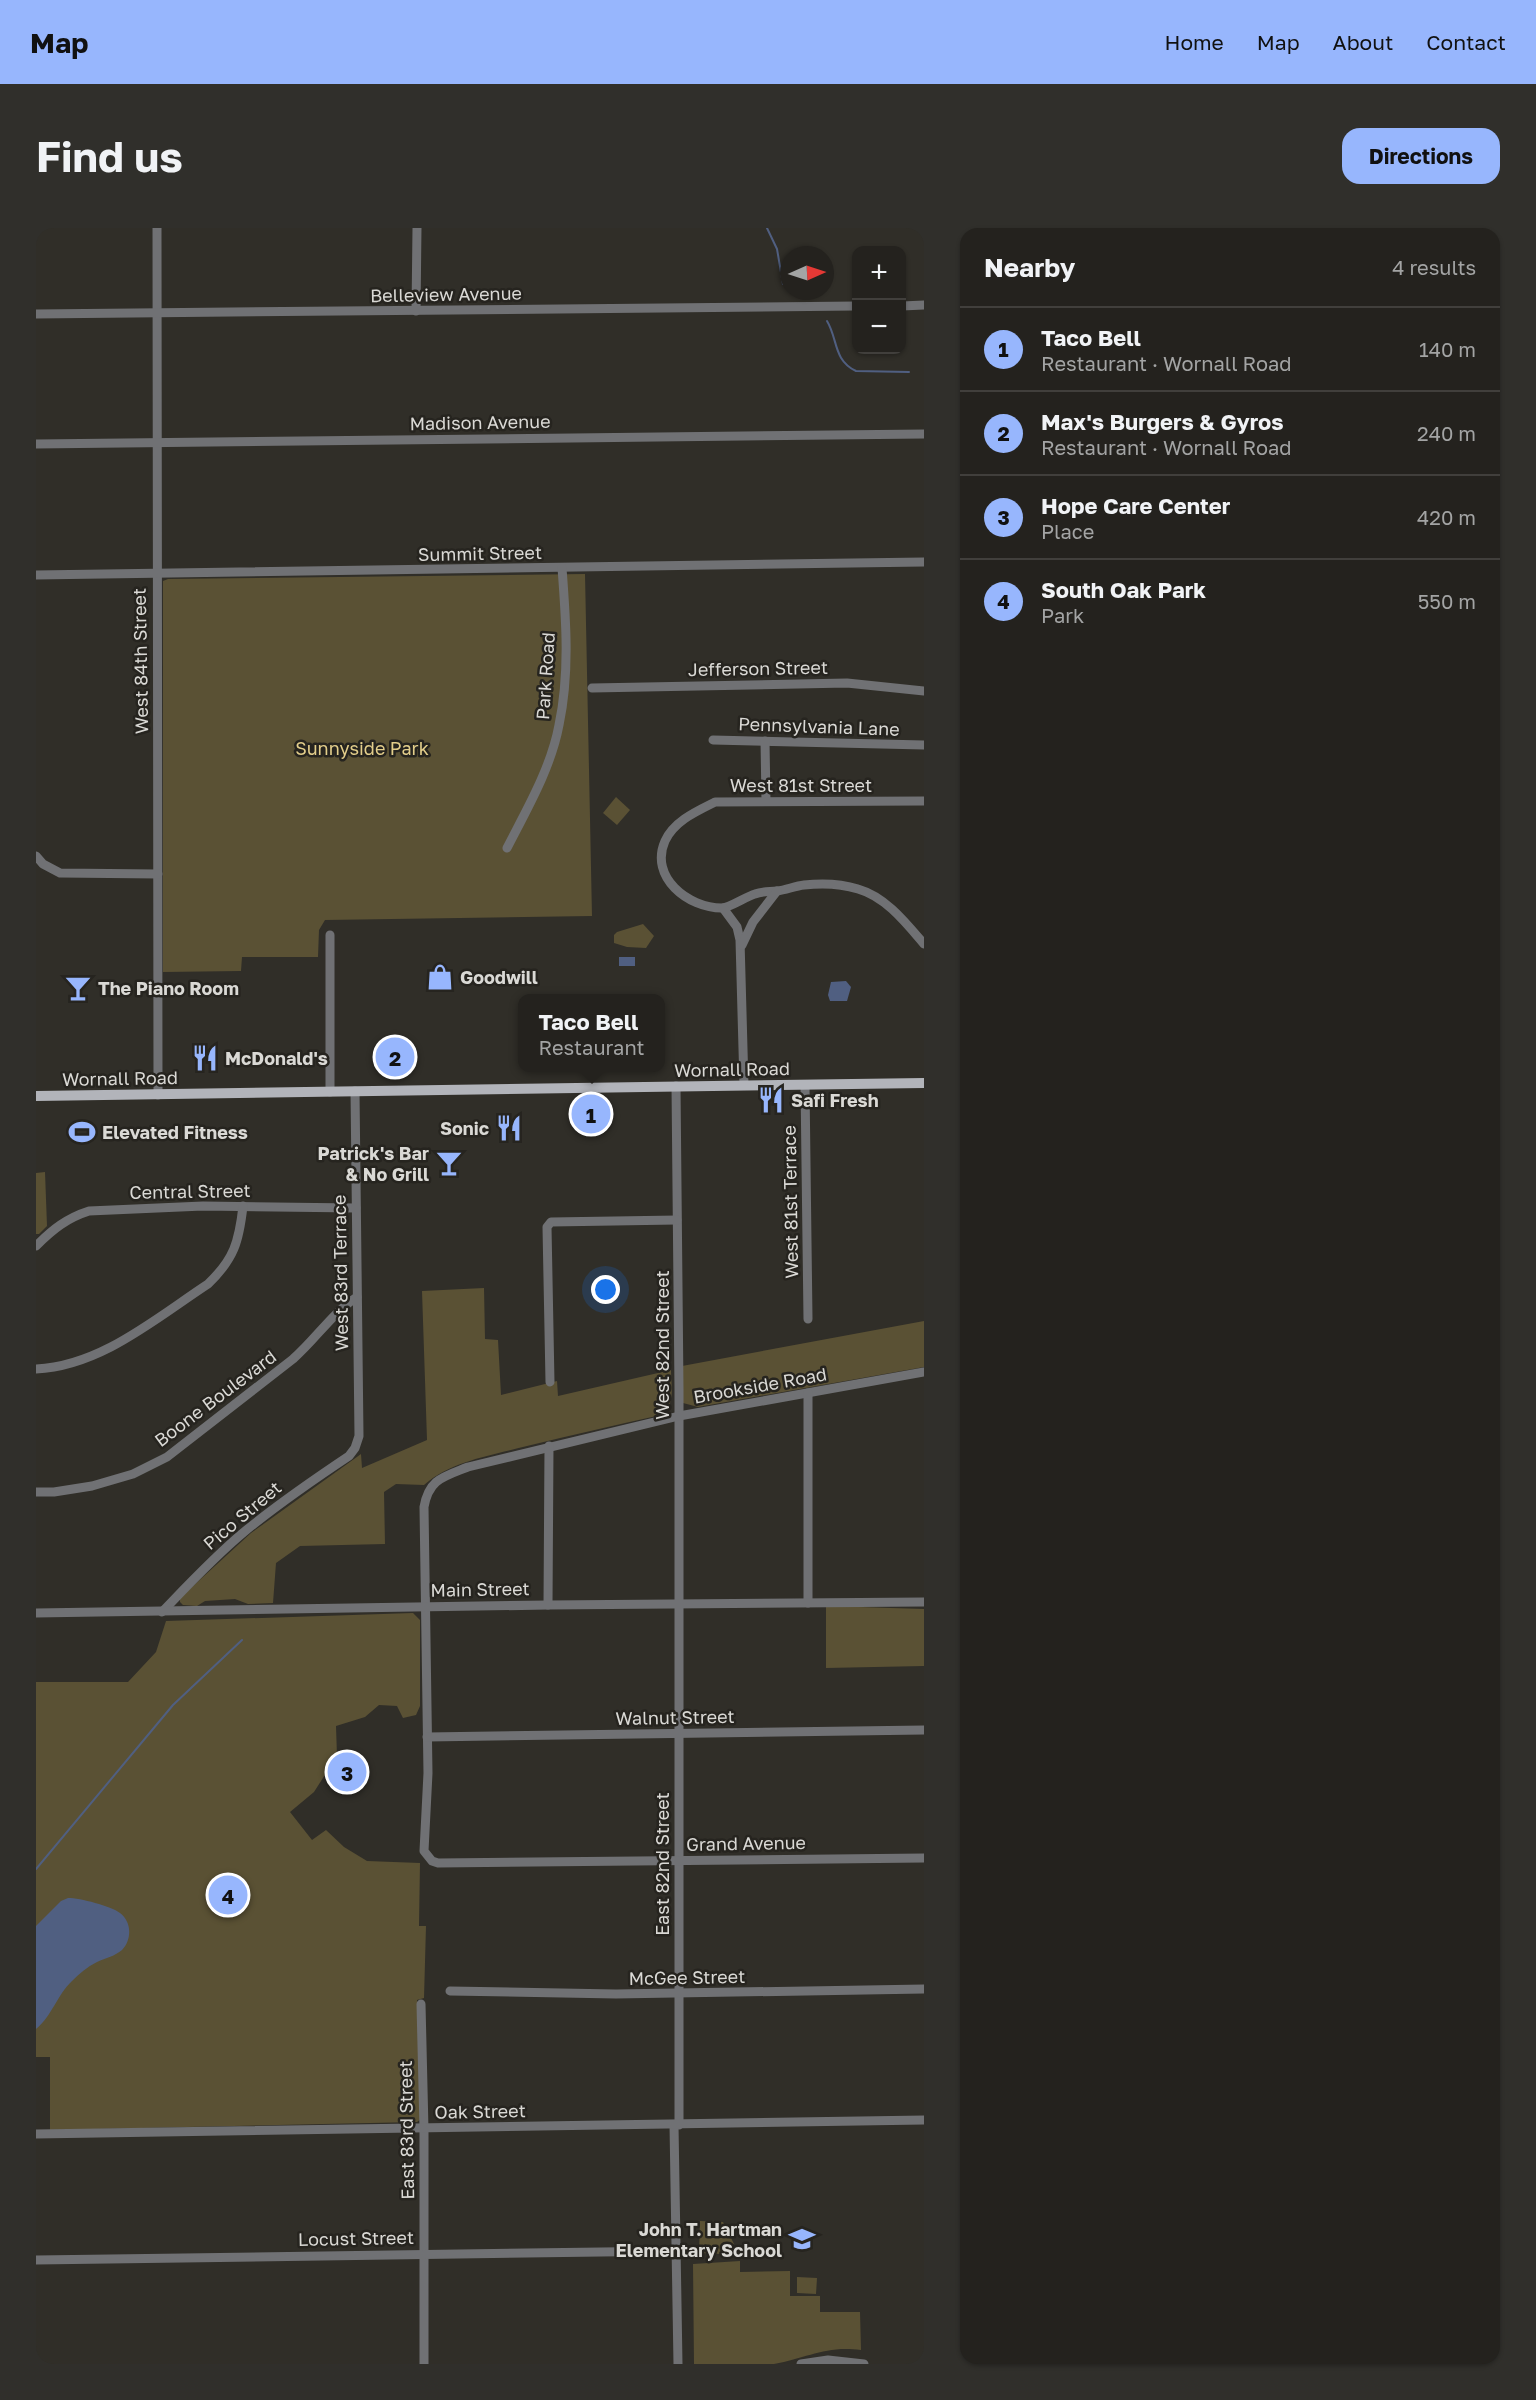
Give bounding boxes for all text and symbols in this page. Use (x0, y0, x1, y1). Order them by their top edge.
text: Map (30, 26, 88, 59)
text: Home (1164, 29, 1224, 55)
text: Map (1257, 29, 1300, 55)
text: About (1333, 29, 1393, 55)
text: Contact (1426, 29, 1506, 55)
button: Directions (1342, 128, 1500, 184)
text: Find us (36, 131, 183, 181)
north arrow (780, 246, 834, 300)
map controls (852, 246, 906, 354)
button: + (852, 246, 906, 300)
text: Nearby (984, 252, 1075, 283)
text: 4 results (1392, 255, 1476, 279)
street label: Belleview Avenue (370, 282, 522, 306)
button: − (852, 300, 906, 354)
text: Taco Bell (1041, 324, 1141, 351)
text: 1 (998, 337, 1009, 361)
text: 140 m (1419, 337, 1476, 361)
text: Restaurant · Wornall Road (1041, 351, 1292, 375)
text: Max's Burgers & Gyros (1041, 408, 1284, 435)
street label: Madison Avenue (409, 410, 551, 434)
text: 2 (997, 421, 1010, 445)
text: 240 m (1417, 421, 1476, 445)
text: Restaurant · Wornall Road (1041, 435, 1292, 459)
text: Hope Care Center (1041, 492, 1230, 519)
text: 3 (997, 505, 1010, 529)
text: 420 m (1417, 505, 1476, 529)
text: Place (1041, 519, 1094, 543)
street label: Summit Street (418, 541, 542, 565)
text: South Oak Park (1041, 576, 1206, 603)
street label: West 84th Street (128, 588, 152, 734)
text: 4 (997, 589, 1010, 613)
text: 550 m (1418, 589, 1476, 613)
text: Park (1041, 603, 1084, 627)
street label: Park Road (531, 632, 559, 720)
street label: Jefferson Street (688, 656, 828, 680)
street label: Pennsylvania Lane (738, 712, 900, 740)
park label: Sunnyside Park (295, 737, 429, 759)
street label: West 81st Street (730, 774, 872, 796)
shop icon: Goodwill (425, 962, 455, 992)
place label: Goodwill (460, 966, 538, 988)
bar icon: The Piano Room (63, 973, 93, 1003)
place label: The Piano Room (98, 977, 239, 999)
popup (518, 994, 665, 1072)
text: Taco Bell (539, 1008, 638, 1035)
pin: 2 (376, 1034, 414, 1080)
text: Restaurant (539, 1035, 645, 1059)
restaurant icon: McDonald's (190, 1043, 220, 1073)
place label: McDonald's (225, 1047, 328, 1069)
street label: Wornall Road (674, 1057, 790, 1081)
street label: Wornall Road (62, 1066, 178, 1090)
restaurant icon: Safi Fresh (756, 1085, 786, 1115)
place label: Safi Fresh (791, 1089, 879, 1111)
pin: 1 (572, 1092, 610, 1136)
restaurant icon: Sonic (494, 1113, 524, 1143)
sports icon: Elevated Fitness (67, 1117, 97, 1147)
place label: Sonic (440, 1117, 489, 1139)
place label: Elevated Fitness (102, 1121, 248, 1143)
street label: West 81st Terrace (778, 1125, 802, 1279)
place label: Patrick's Bar & No Grill (317, 1142, 429, 1185)
bar icon: Patrick's Bar & No Grill (434, 1148, 464, 1178)
street label: Central Street (129, 1179, 251, 1203)
street label: West 83rd Terrace (328, 1195, 352, 1351)
street label: West 82nd Street (651, 1270, 673, 1420)
your location (591, 1275, 620, 1304)
street label: Boone Boulevard (150, 1345, 280, 1451)
street label: Brookside Road (692, 1362, 828, 1408)
street label: Pico Street (199, 1476, 285, 1554)
street label: Main Street (430, 1577, 530, 1601)
street label: Walnut Street (615, 1705, 735, 1729)
pin: 3 (328, 1750, 366, 1794)
street label: East 82nd Street (651, 1792, 673, 1936)
street label: Grand Avenue (686, 1831, 806, 1855)
pin: 4 (208, 1872, 248, 1918)
street label: McGee Street (628, 1965, 746, 1989)
street label: East 83rd Street (394, 2060, 418, 2200)
street label: Oak Street (434, 2099, 526, 2123)
place label: John T. Hartman Elementary School (616, 2218, 782, 2261)
school or university icon: John T. Hartman Elementary School (787, 2224, 817, 2254)
street label: Locust Street (298, 2226, 414, 2250)

